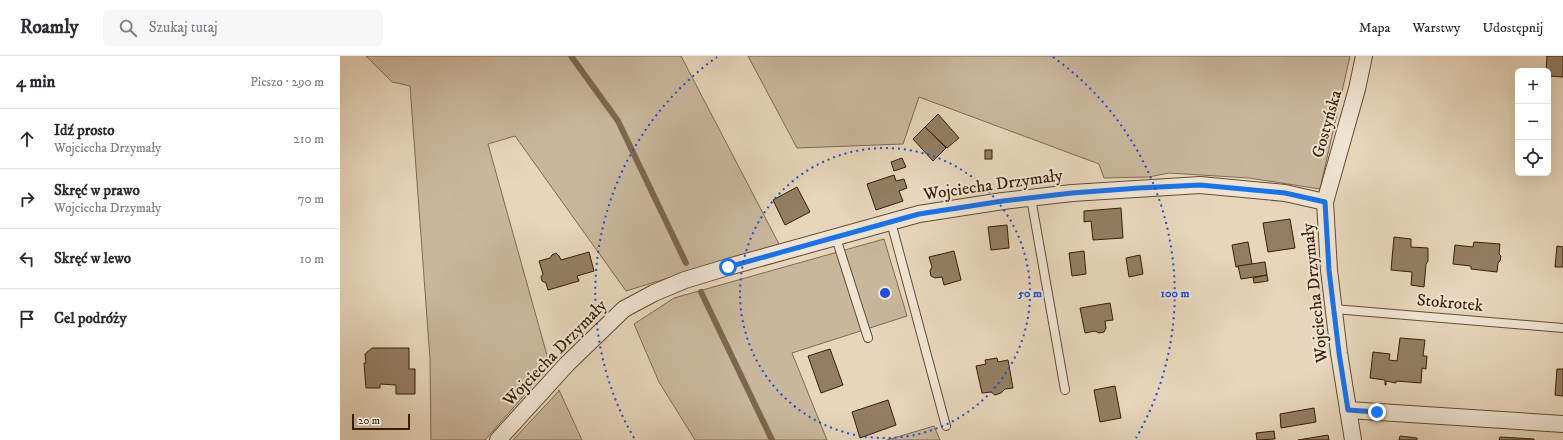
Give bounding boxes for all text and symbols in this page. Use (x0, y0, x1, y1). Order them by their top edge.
search box (103, 10, 383, 46)
text: Roamly (20, 16, 79, 39)
icon: search (117, 17, 139, 39)
text: Szukaj tutaj (149, 18, 218, 37)
text: Mapa (1359, 19, 1391, 37)
text: Warstwy (1413, 19, 1460, 37)
text: Udostępnij (1482, 19, 1543, 37)
map controls (1515, 68, 1551, 176)
button: + (1515, 68, 1551, 104)
text: 4 min (16, 71, 55, 93)
text: Pieszo · 290 m (250, 74, 324, 90)
street label: Gostyńska (1307, 87, 1347, 160)
button: − (1515, 104, 1551, 140)
text: Idź prosto (54, 121, 115, 140)
icon: ahead (16, 128, 38, 150)
text: 210 m (293, 131, 324, 147)
text: Wojciecha Drzymały (54, 140, 161, 156)
button: locate (1515, 140, 1551, 176)
street label: Wojciecha Drzymały (921, 164, 1065, 206)
text: Skręć w prawo (54, 181, 140, 200)
icon: right (16, 188, 38, 210)
text: 70 m (298, 191, 324, 207)
text: Wojciecha Drzymały (54, 200, 161, 216)
street label: Wojciecha Drzymały (1297, 221, 1333, 365)
icon: left (16, 248, 38, 270)
text: Skręć w lewo (54, 249, 131, 268)
text: 10 m (300, 251, 324, 267)
route start (719, 258, 737, 276)
centre of rings (878, 286, 892, 300)
text: 50 m (1017, 286, 1042, 301)
text: 100 m (1161, 286, 1189, 301)
street label: Stokrotek (1416, 289, 1485, 317)
street label: Wojciecha Drzymały (498, 294, 612, 412)
icon: arrive (16, 308, 38, 330)
text: Cel podróży (54, 309, 127, 328)
route end (1368, 403, 1386, 421)
scale bar (352, 412, 410, 431)
text: 20 m (358, 414, 380, 428)

